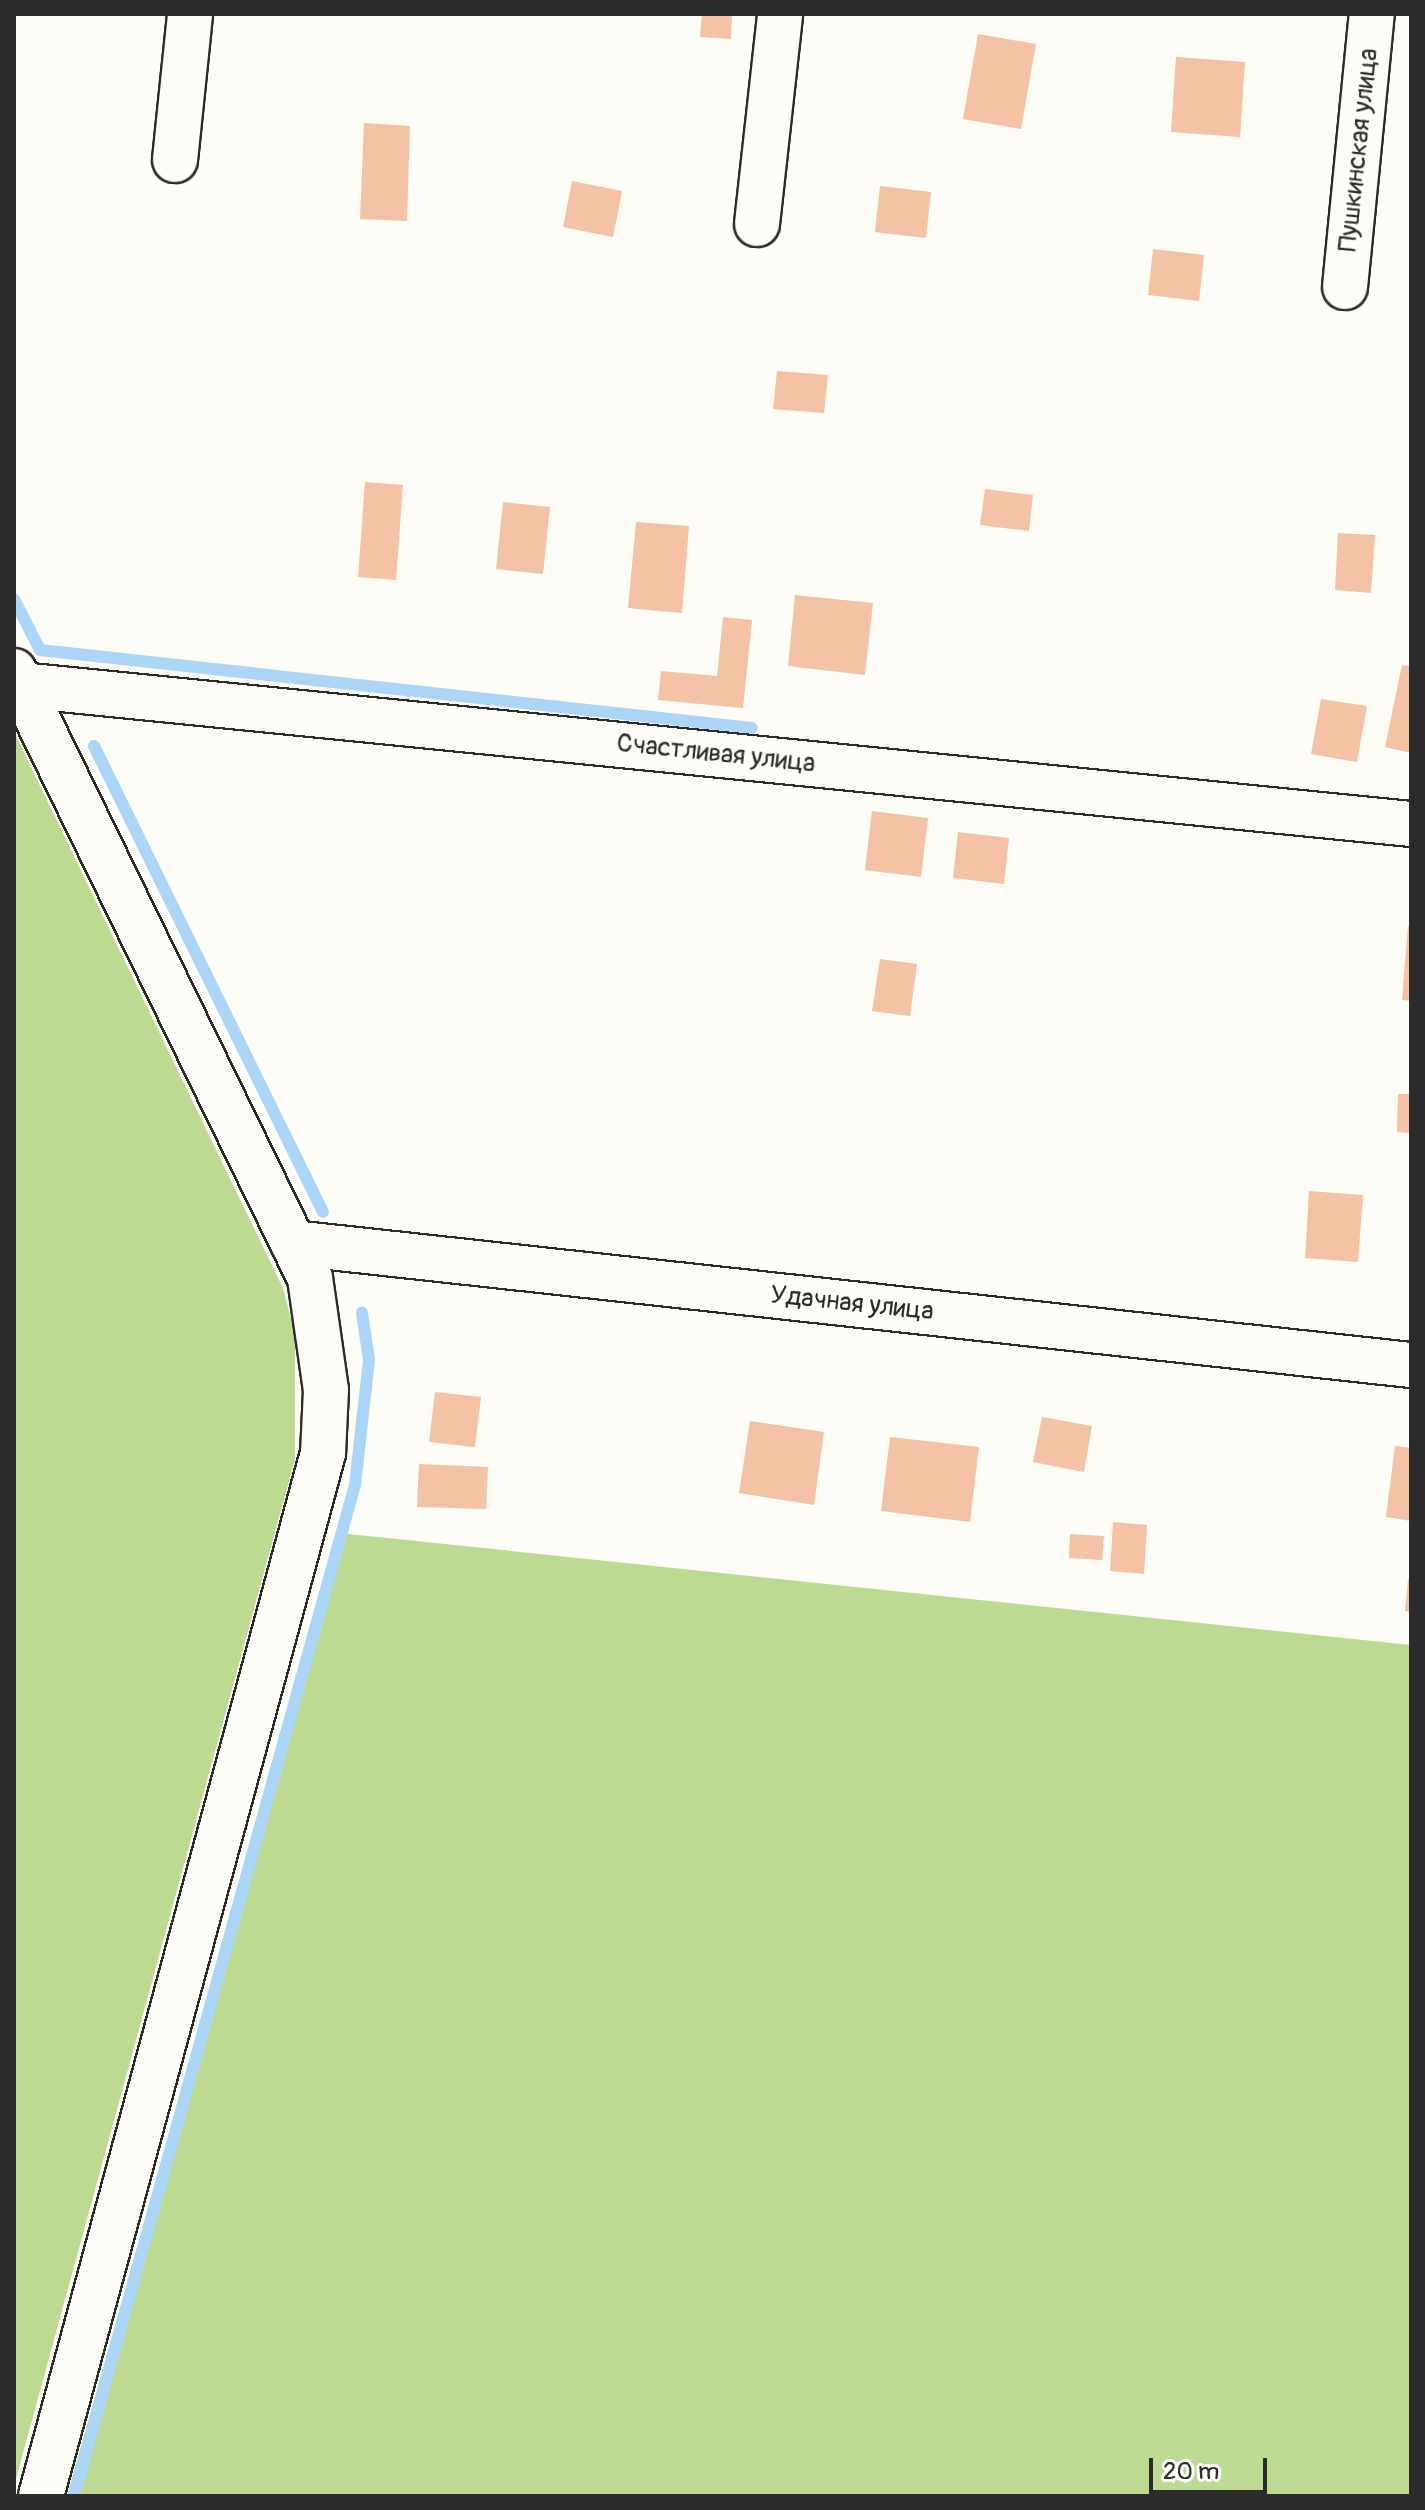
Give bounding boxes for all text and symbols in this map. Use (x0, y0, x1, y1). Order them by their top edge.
street label: Пушкинская улица (1333, 47, 1385, 253)
street label: Счастливая улица (615, 728, 817, 780)
street label: Удачная улица (769, 1280, 935, 1328)
scale bar (1153, 2442, 1271, 2492)
text: 20 m (1163, 2457, 1219, 2486)

